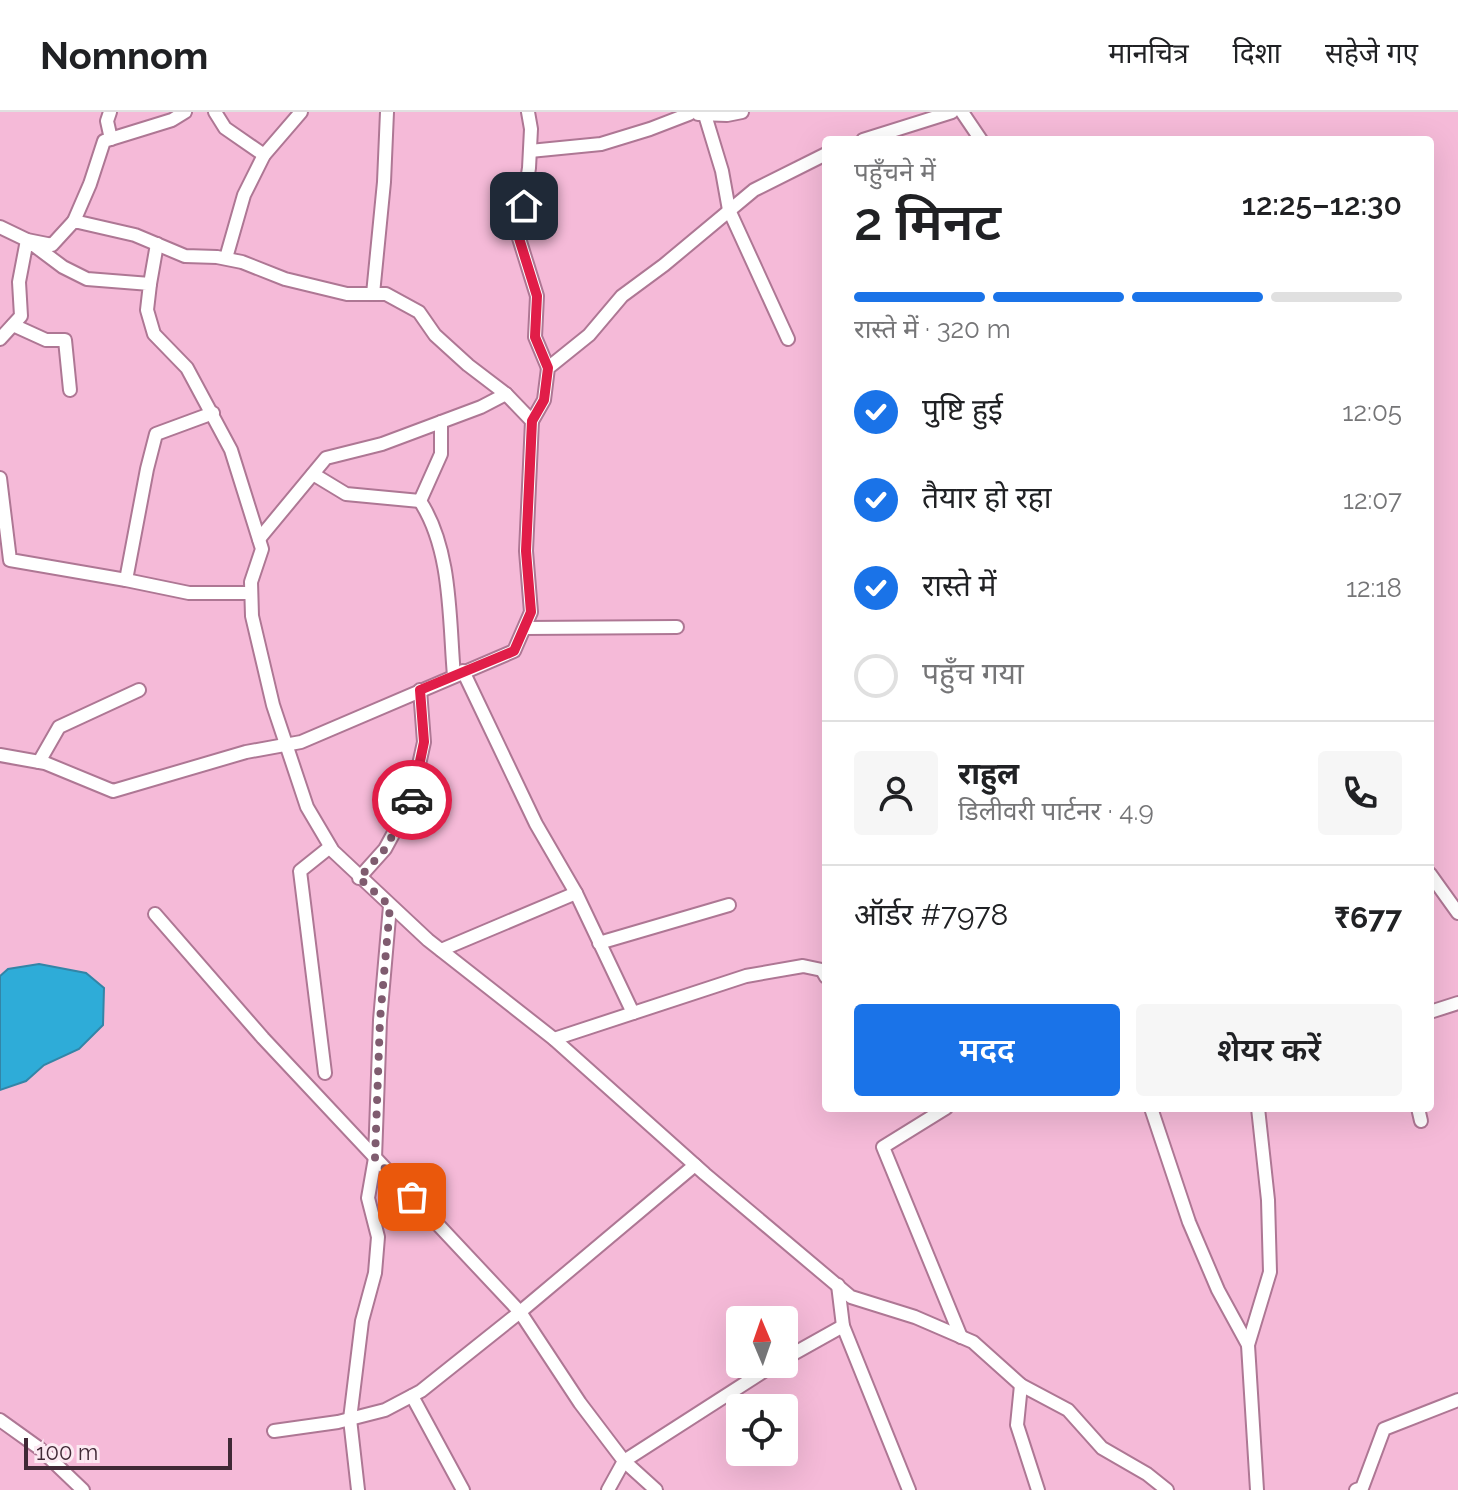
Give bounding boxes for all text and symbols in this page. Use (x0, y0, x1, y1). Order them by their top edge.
text: Nomnom (40, 33, 208, 78)
text: मानचित्र (1109, 37, 1189, 70)
text: दिशा (1233, 37, 1281, 70)
text: सहेजे गए (1325, 37, 1418, 70)
text: पहुँचने में (854, 157, 936, 187)
pin (490, 172, 558, 240)
icon: home (502, 184, 546, 228)
text: 12:25–12:30 (1242, 187, 1402, 222)
text: 2 मिनट (854, 191, 1001, 252)
text: रास्ते में · 320 m (854, 314, 1011, 344)
icon: check (854, 390, 898, 434)
text: पुष्टि हुई (922, 392, 1003, 427)
text: 12:05 (1342, 397, 1402, 427)
icon: check (854, 478, 898, 522)
text: तैयार हो रहा (922, 480, 1052, 515)
text: 12:07 (1343, 485, 1402, 515)
icon: check (854, 566, 898, 610)
text: रास्ते में (922, 568, 996, 603)
text: 12:18 (1346, 573, 1402, 603)
text: पहुँच गया (922, 656, 1024, 691)
button: person (854, 751, 938, 835)
button: phone (1318, 751, 1402, 835)
text: राहुल (958, 756, 1019, 791)
courier (372, 760, 452, 840)
icon: car (390, 778, 434, 822)
text: डिलीवरी पार्टनर · 4.9 (958, 796, 1154, 826)
text: ऑर्डर #7978 (854, 897, 1008, 932)
text: ₹677 (1334, 900, 1402, 935)
button: मदद (854, 1004, 1120, 1096)
button: शेयर करें (1136, 1004, 1402, 1096)
pin (378, 1163, 446, 1231)
icon: bag (390, 1175, 434, 1219)
north arrow (726, 1306, 798, 1378)
map controls (726, 1306, 798, 1466)
button: locate (726, 1394, 798, 1466)
scale bar (24, 1434, 232, 1470)
text: 100 m (36, 1439, 98, 1465)

